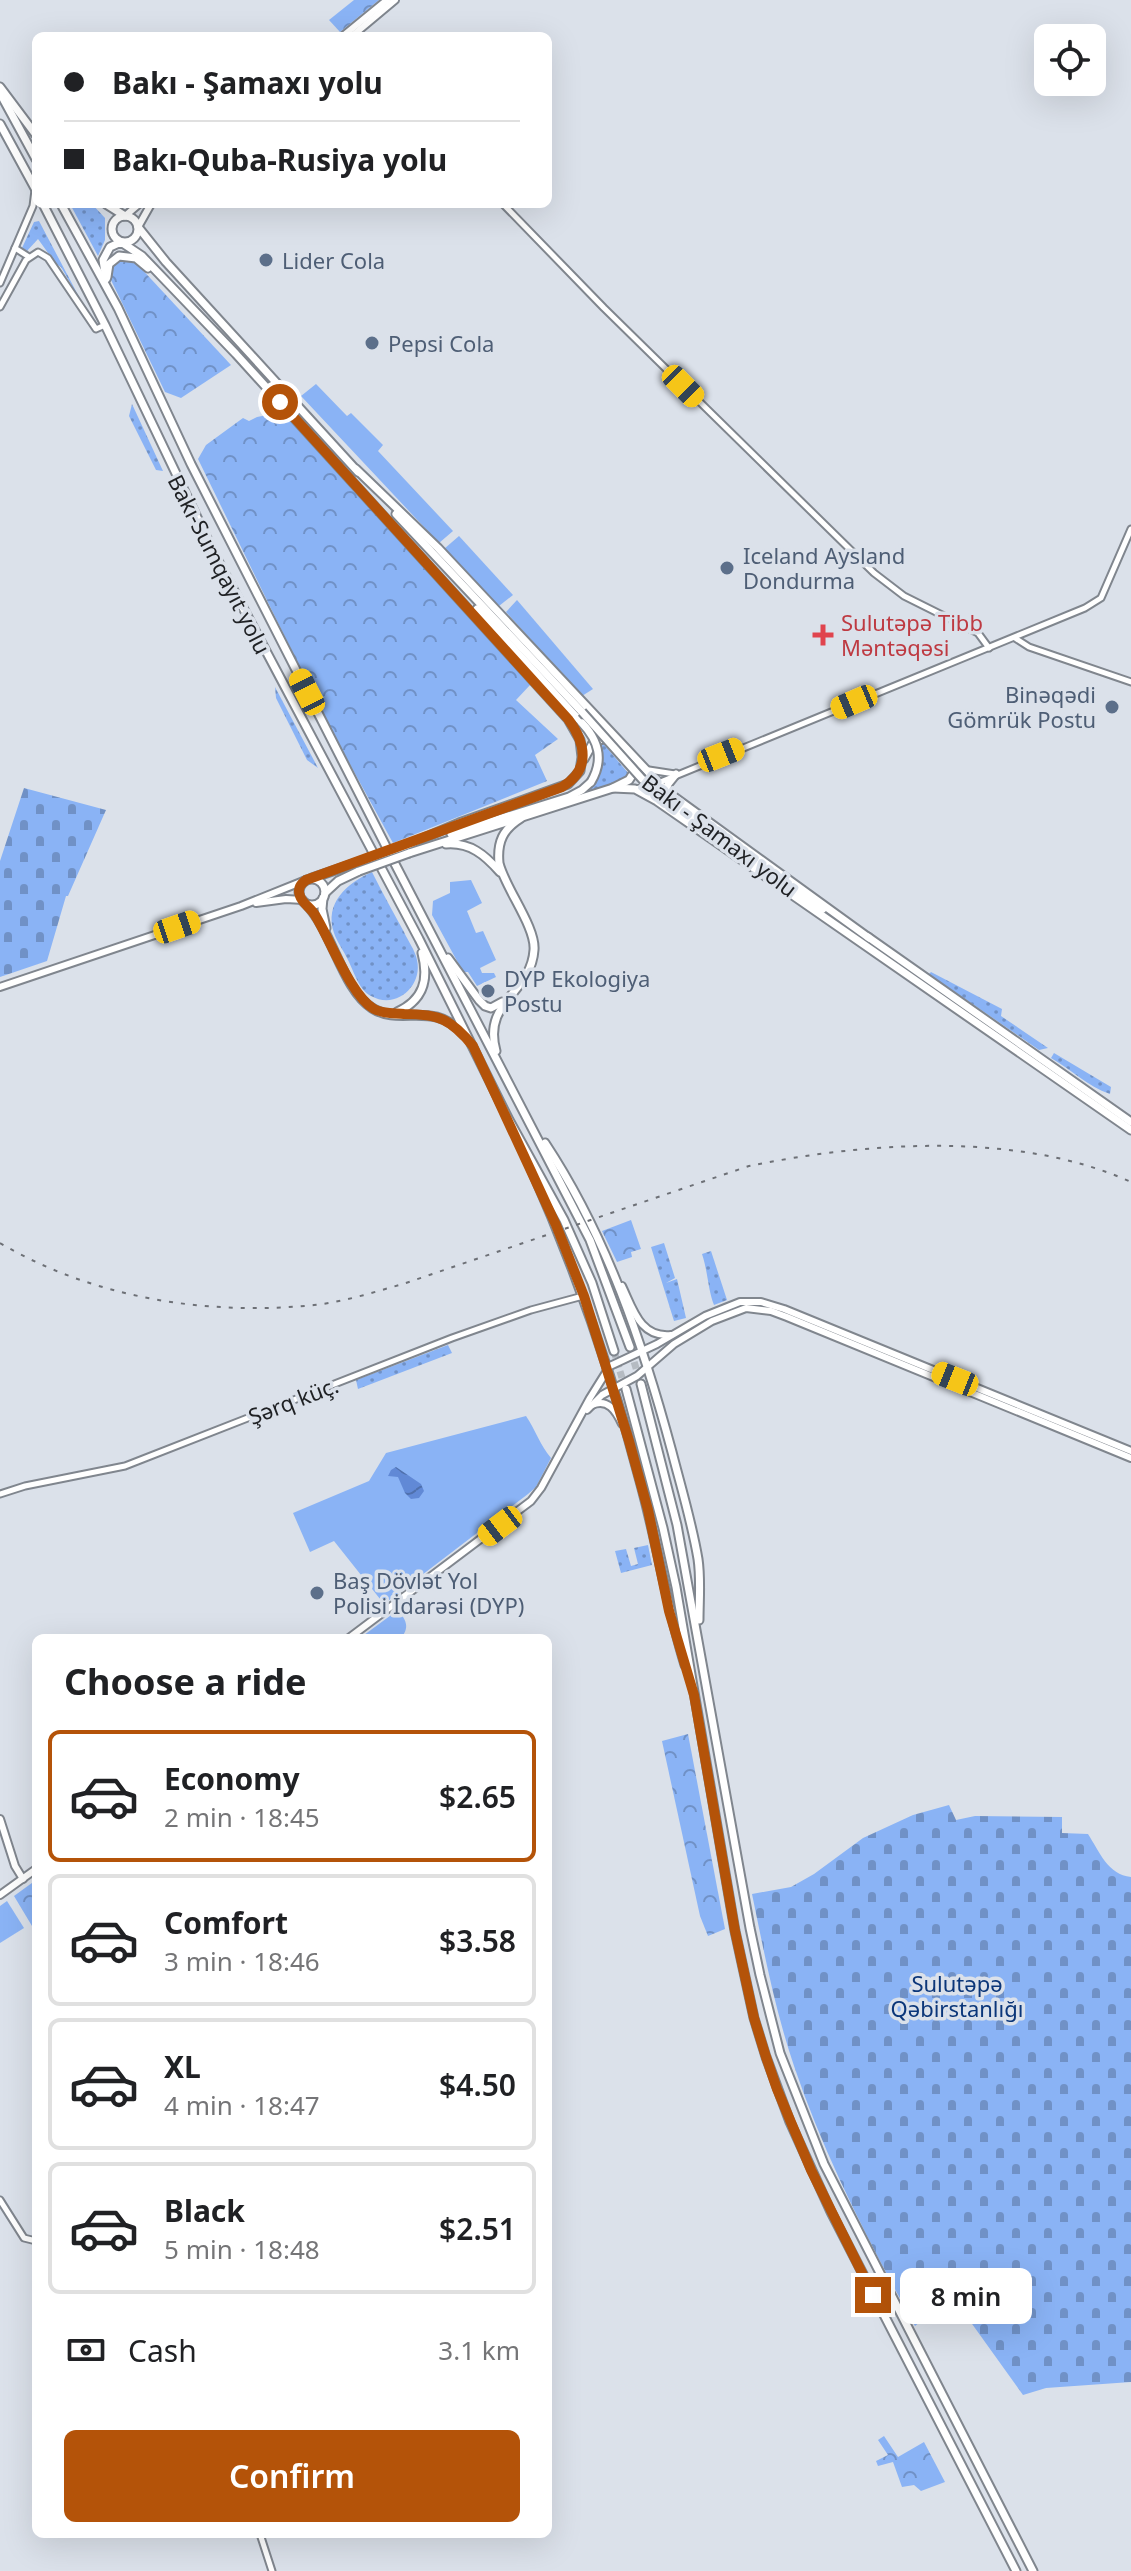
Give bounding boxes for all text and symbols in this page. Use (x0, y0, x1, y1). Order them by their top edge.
map controls (1034, 24, 1106, 96)
button: locate (1034, 24, 1106, 96)
text: Bakı - Şamaxı yolu (112, 62, 383, 103)
text: Bakı-Quba-Rusiya yolu (112, 139, 447, 180)
place label: Lider Cola (282, 245, 385, 275)
marker: Lider Cola (257, 251, 275, 269)
place label: Pepsi Cola (388, 328, 494, 358)
marker: Pepsi Cola (363, 334, 381, 352)
car (658, 361, 708, 411)
route start (262, 384, 298, 420)
street label: Bakı-Sumqayıt yolu (162, 469, 278, 659)
place label: Iceland Aysland Dondurma (743, 540, 905, 595)
marker: Iceland Aysland Dondurma (718, 559, 736, 577)
place label: Sulutəpə Tibb Məntəqəsi (841, 607, 983, 662)
marker: Sulutəpə Tibb Məntəqəsi (812, 624, 834, 646)
car (285, 665, 329, 719)
place label: Binəqədi Gömrük Postu (947, 679, 1096, 734)
car (827, 682, 881, 722)
marker: Binəqədi Gömrük Postu (1103, 698, 1121, 716)
car (694, 735, 748, 775)
street label: Bakı - Şamaxı yolu (636, 767, 804, 903)
car (150, 908, 204, 946)
place label: DYP Ekologiya Postu (504, 963, 650, 1018)
marker: DYP Ekologiya Postu (479, 982, 497, 1000)
car (928, 1359, 982, 1399)
street label: Şərq küç. (244, 1369, 342, 1431)
car (474, 1502, 526, 1550)
place label: Baş Dövlət Yol Polisi İdarəsi (DYP) (333, 1565, 524, 1620)
marker: Baş Dövlət Yol Polisi İdarəsi (DYP) (308, 1584, 326, 1602)
text: Choose a ride (64, 1657, 306, 1706)
text: Economy (164, 1758, 300, 1799)
icon: car (68, 1760, 140, 1832)
text: $2.65 (439, 1776, 516, 1817)
text: 2 min · 18:45 (164, 1799, 320, 1835)
text: Comfort (164, 1902, 288, 1943)
icon: car (68, 1904, 140, 1976)
text: $3.58 (439, 1920, 516, 1961)
text: 3 min · 18:46 (164, 1943, 320, 1979)
park label: Sulutəpə Qəbirstanlığı (891, 1968, 1023, 2023)
text: XL (164, 2046, 201, 2087)
icon: car (68, 2048, 140, 2120)
text: $4.50 (439, 2064, 516, 2105)
text: 4 min · 18:47 (164, 2087, 320, 2123)
text: Black (164, 2190, 245, 2231)
icon: car (68, 2192, 140, 2264)
text: $2.51 (439, 2208, 516, 2249)
text: 5 min · 18:48 (164, 2231, 320, 2267)
callout: 8 min (901, 2267, 1033, 2323)
route end (855, 2277, 891, 2313)
text: 8 min (931, 2278, 1001, 2314)
icon: cash (64, 2328, 108, 2372)
text: Cash (128, 2330, 197, 2371)
text: 3.1 km (438, 2332, 520, 2368)
button: Confirm (64, 2430, 520, 2522)

